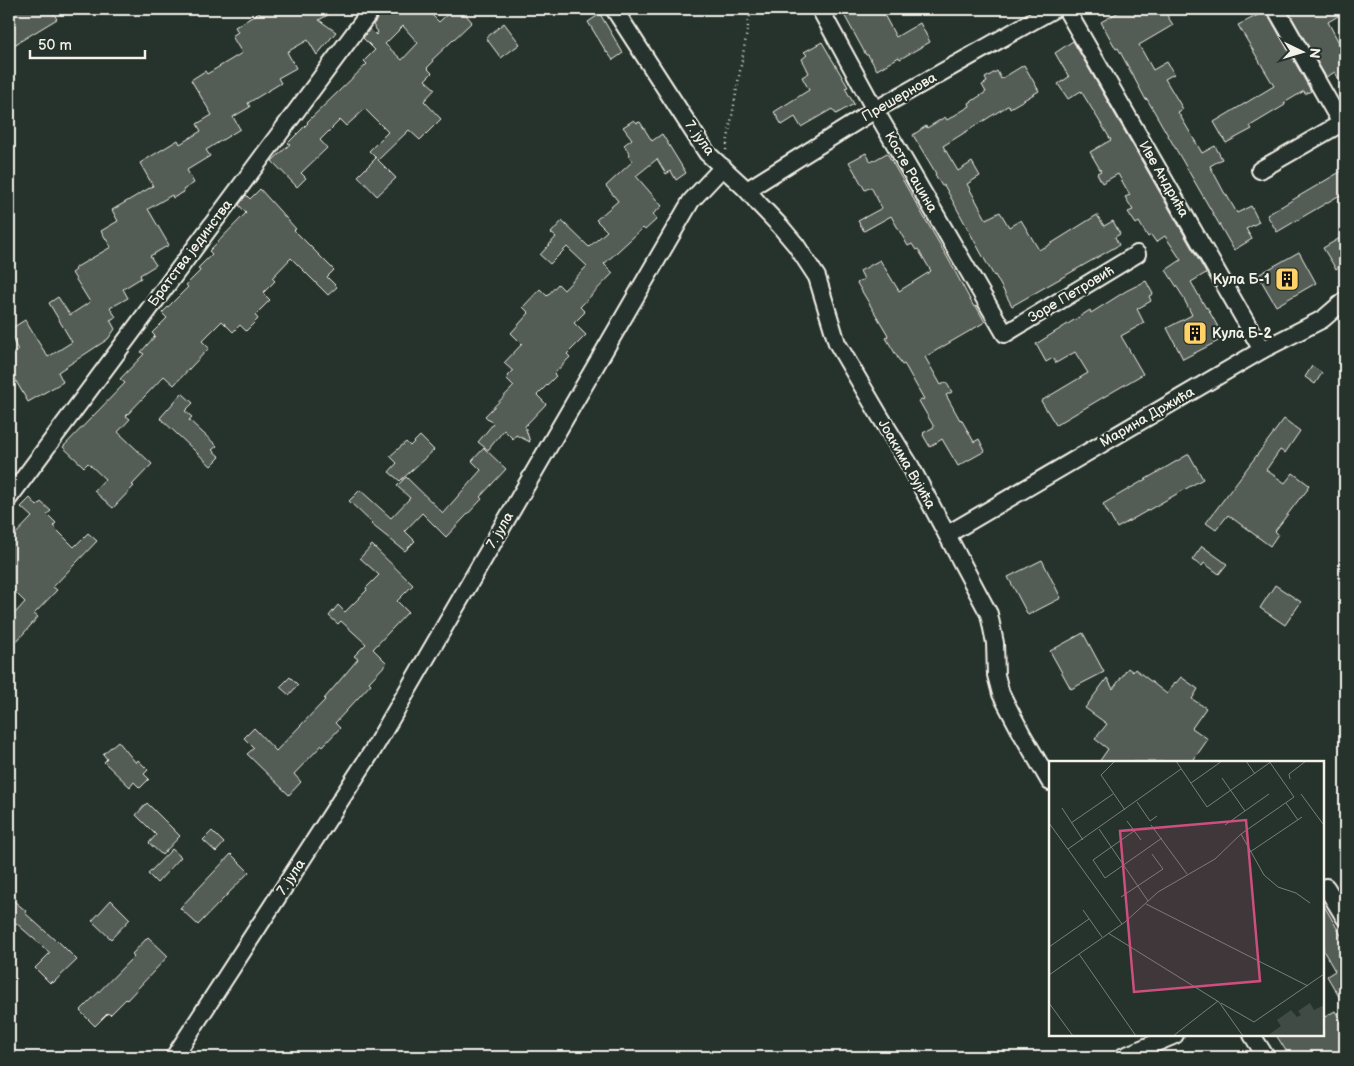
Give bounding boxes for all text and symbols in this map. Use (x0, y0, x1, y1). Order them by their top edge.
scale bar (30, 28, 145, 60)
north arrow (1276, 28, 1326, 78)
text: 50 m (38, 36, 72, 55)
text: N (1306, 47, 1323, 59)
street label: Прешернова (859, 68, 940, 125)
street label: 7. јула (682, 117, 719, 159)
street label: Косте Рацина (881, 128, 941, 216)
street label: Иве Андрића (1135, 138, 1193, 221)
street label: Братства јединства (144, 196, 236, 310)
street label: Зоре Петровић (1025, 262, 1117, 326)
building icon: Кула Б-1 (1274, 266, 1300, 292)
place label: Кула Б-1 (1213, 271, 1270, 288)
building icon: Кула Б-2 (1182, 320, 1208, 346)
place label: Кула Б-2 (1212, 325, 1272, 342)
street label: Марина Држића (1097, 383, 1198, 451)
street label: Јоакима Вујића (875, 416, 940, 512)
street label: 7. јула (483, 508, 518, 551)
inset map (1049, 761, 1324, 1036)
street label: 7. јула (273, 855, 309, 898)

